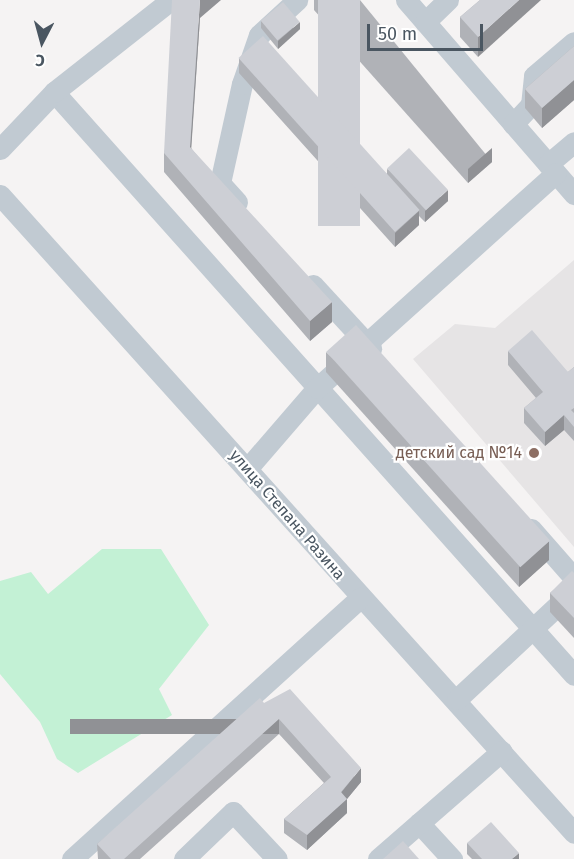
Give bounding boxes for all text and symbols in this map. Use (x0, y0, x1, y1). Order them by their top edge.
north arrow (12, 12, 72, 72)
scale bar (370, 12, 486, 50)
text: 50 m (378, 23, 417, 45)
text: С (35, 50, 46, 70)
place label: детский сад №14 (396, 443, 522, 463)
street label: улица Степана Разина (225, 446, 349, 584)
marker: детский сад №14 (527, 446, 541, 460)

